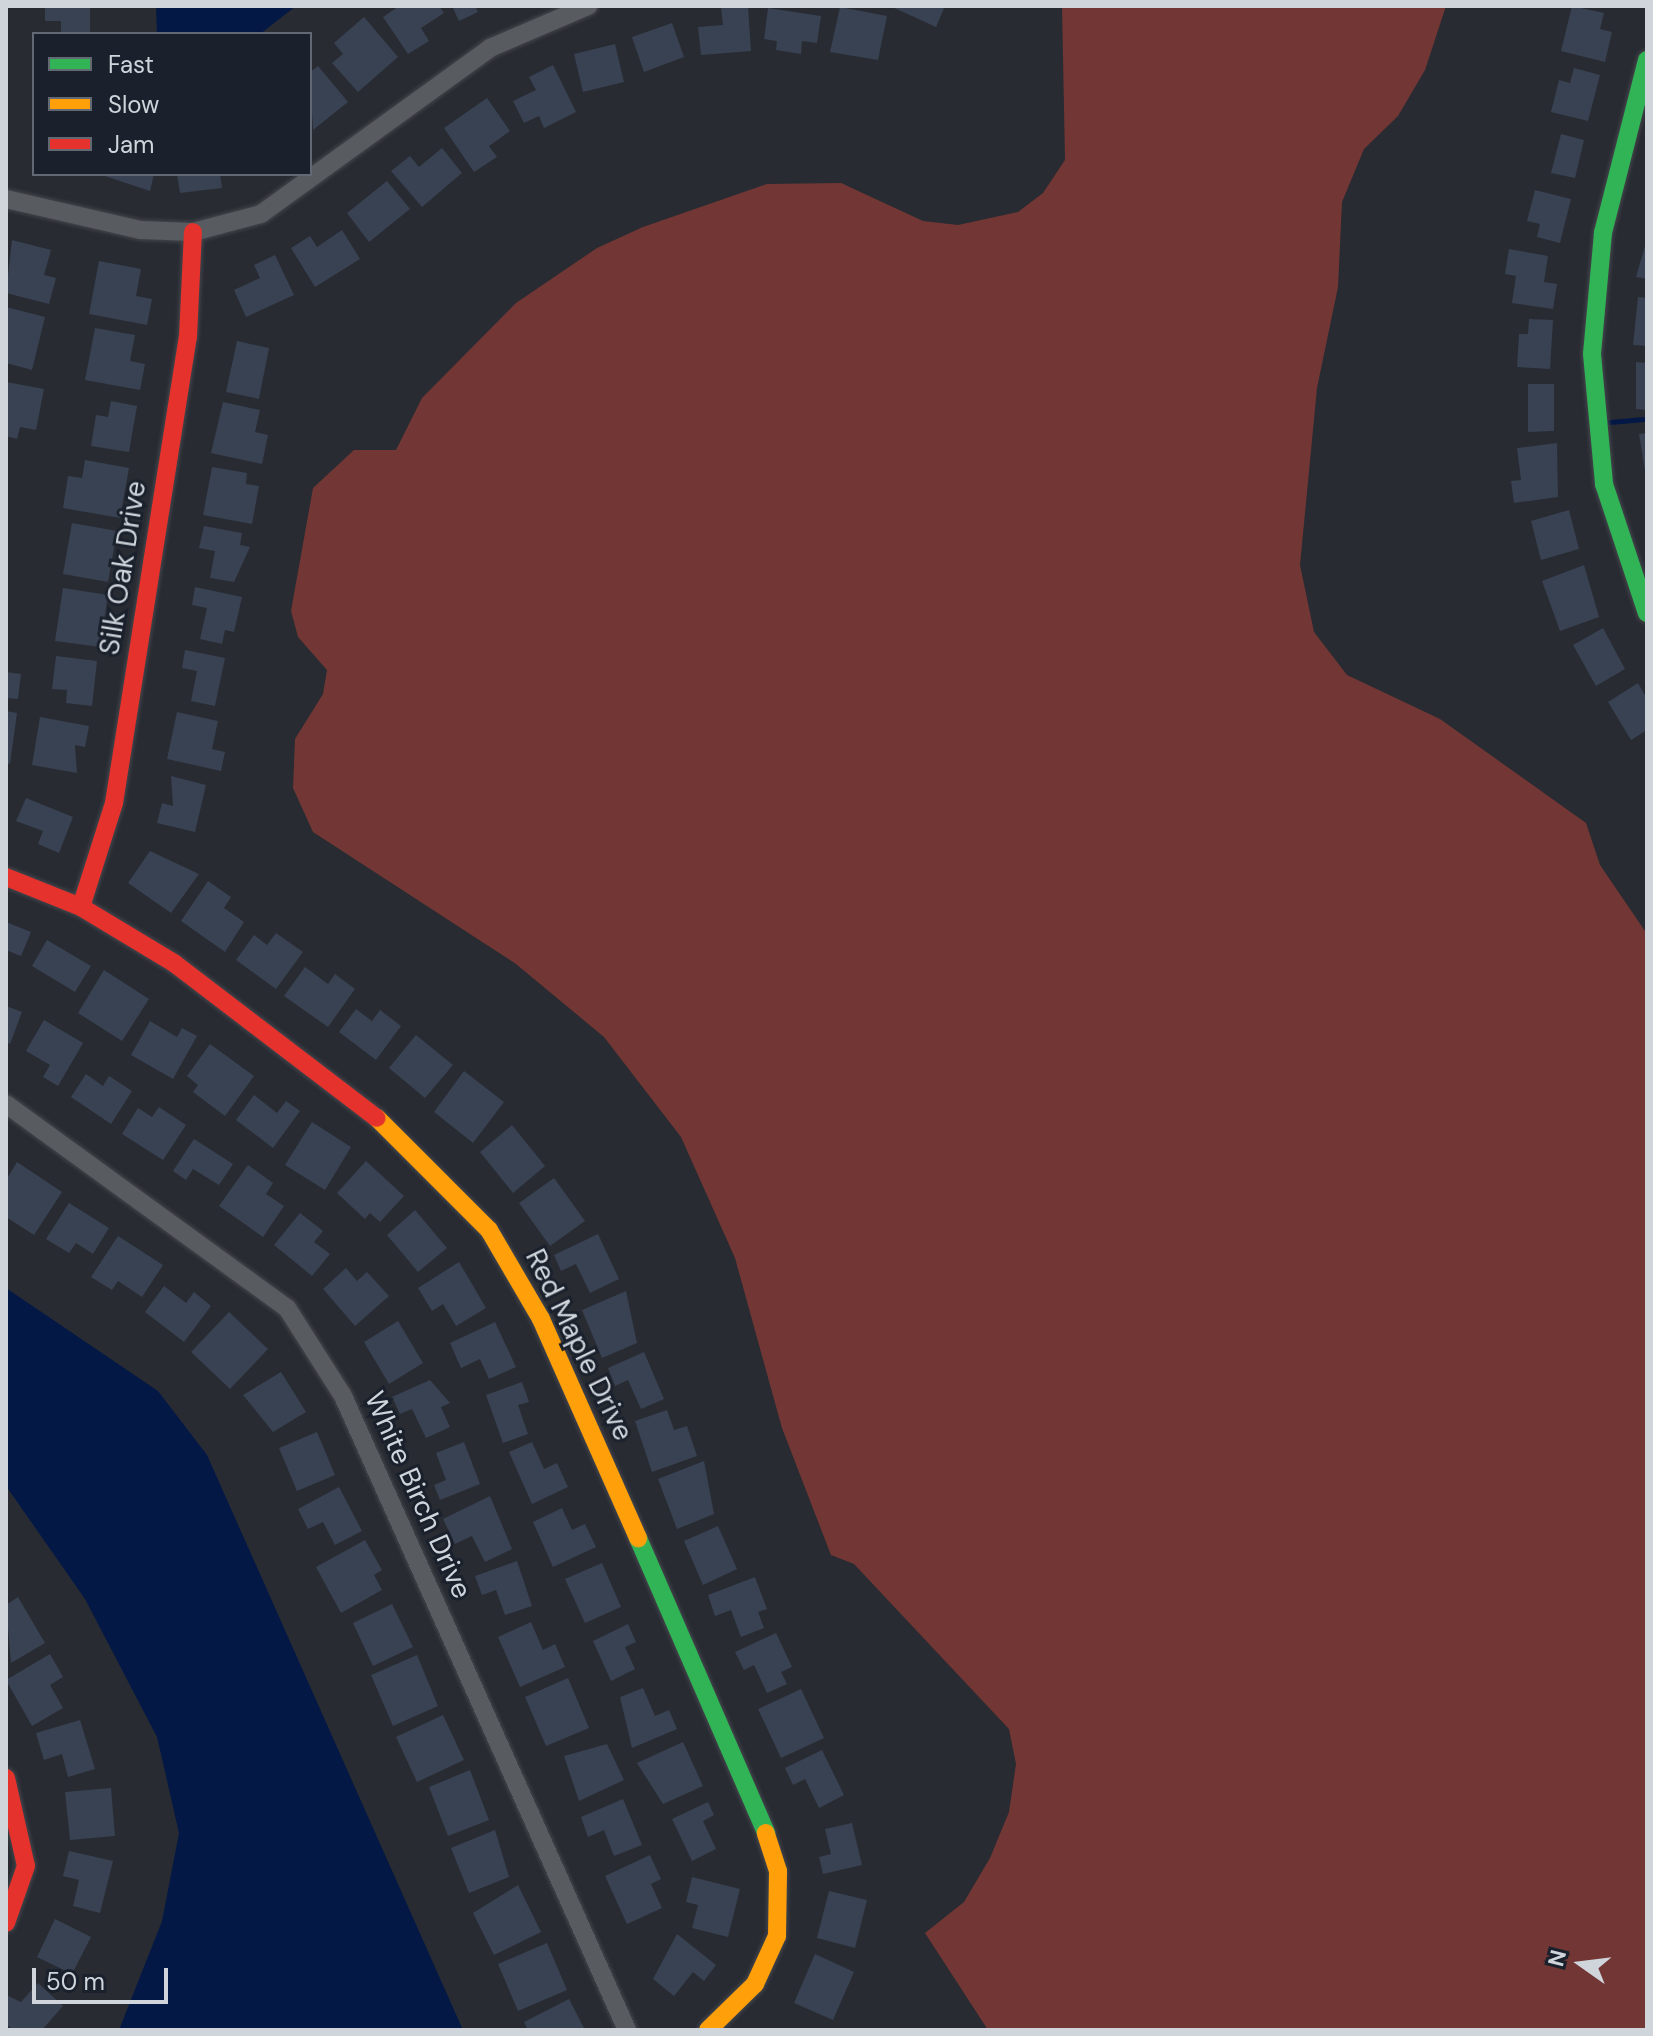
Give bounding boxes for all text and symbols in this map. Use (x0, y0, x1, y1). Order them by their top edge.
legend (32, 32, 312, 176)
text: Fast (108, 49, 154, 80)
text: Slow (108, 89, 159, 120)
text: Jam (108, 129, 154, 160)
street label: Silk Oak Drive (93, 479, 153, 657)
street label: Red Maple Drive (518, 1244, 640, 1446)
street label: White Birch Drive (357, 1386, 479, 1604)
north arrow (1541, 1924, 1621, 2004)
text: N (1541, 1947, 1573, 1969)
scale bar (36, 1952, 172, 2002)
text: 50 m (46, 1966, 105, 1997)

